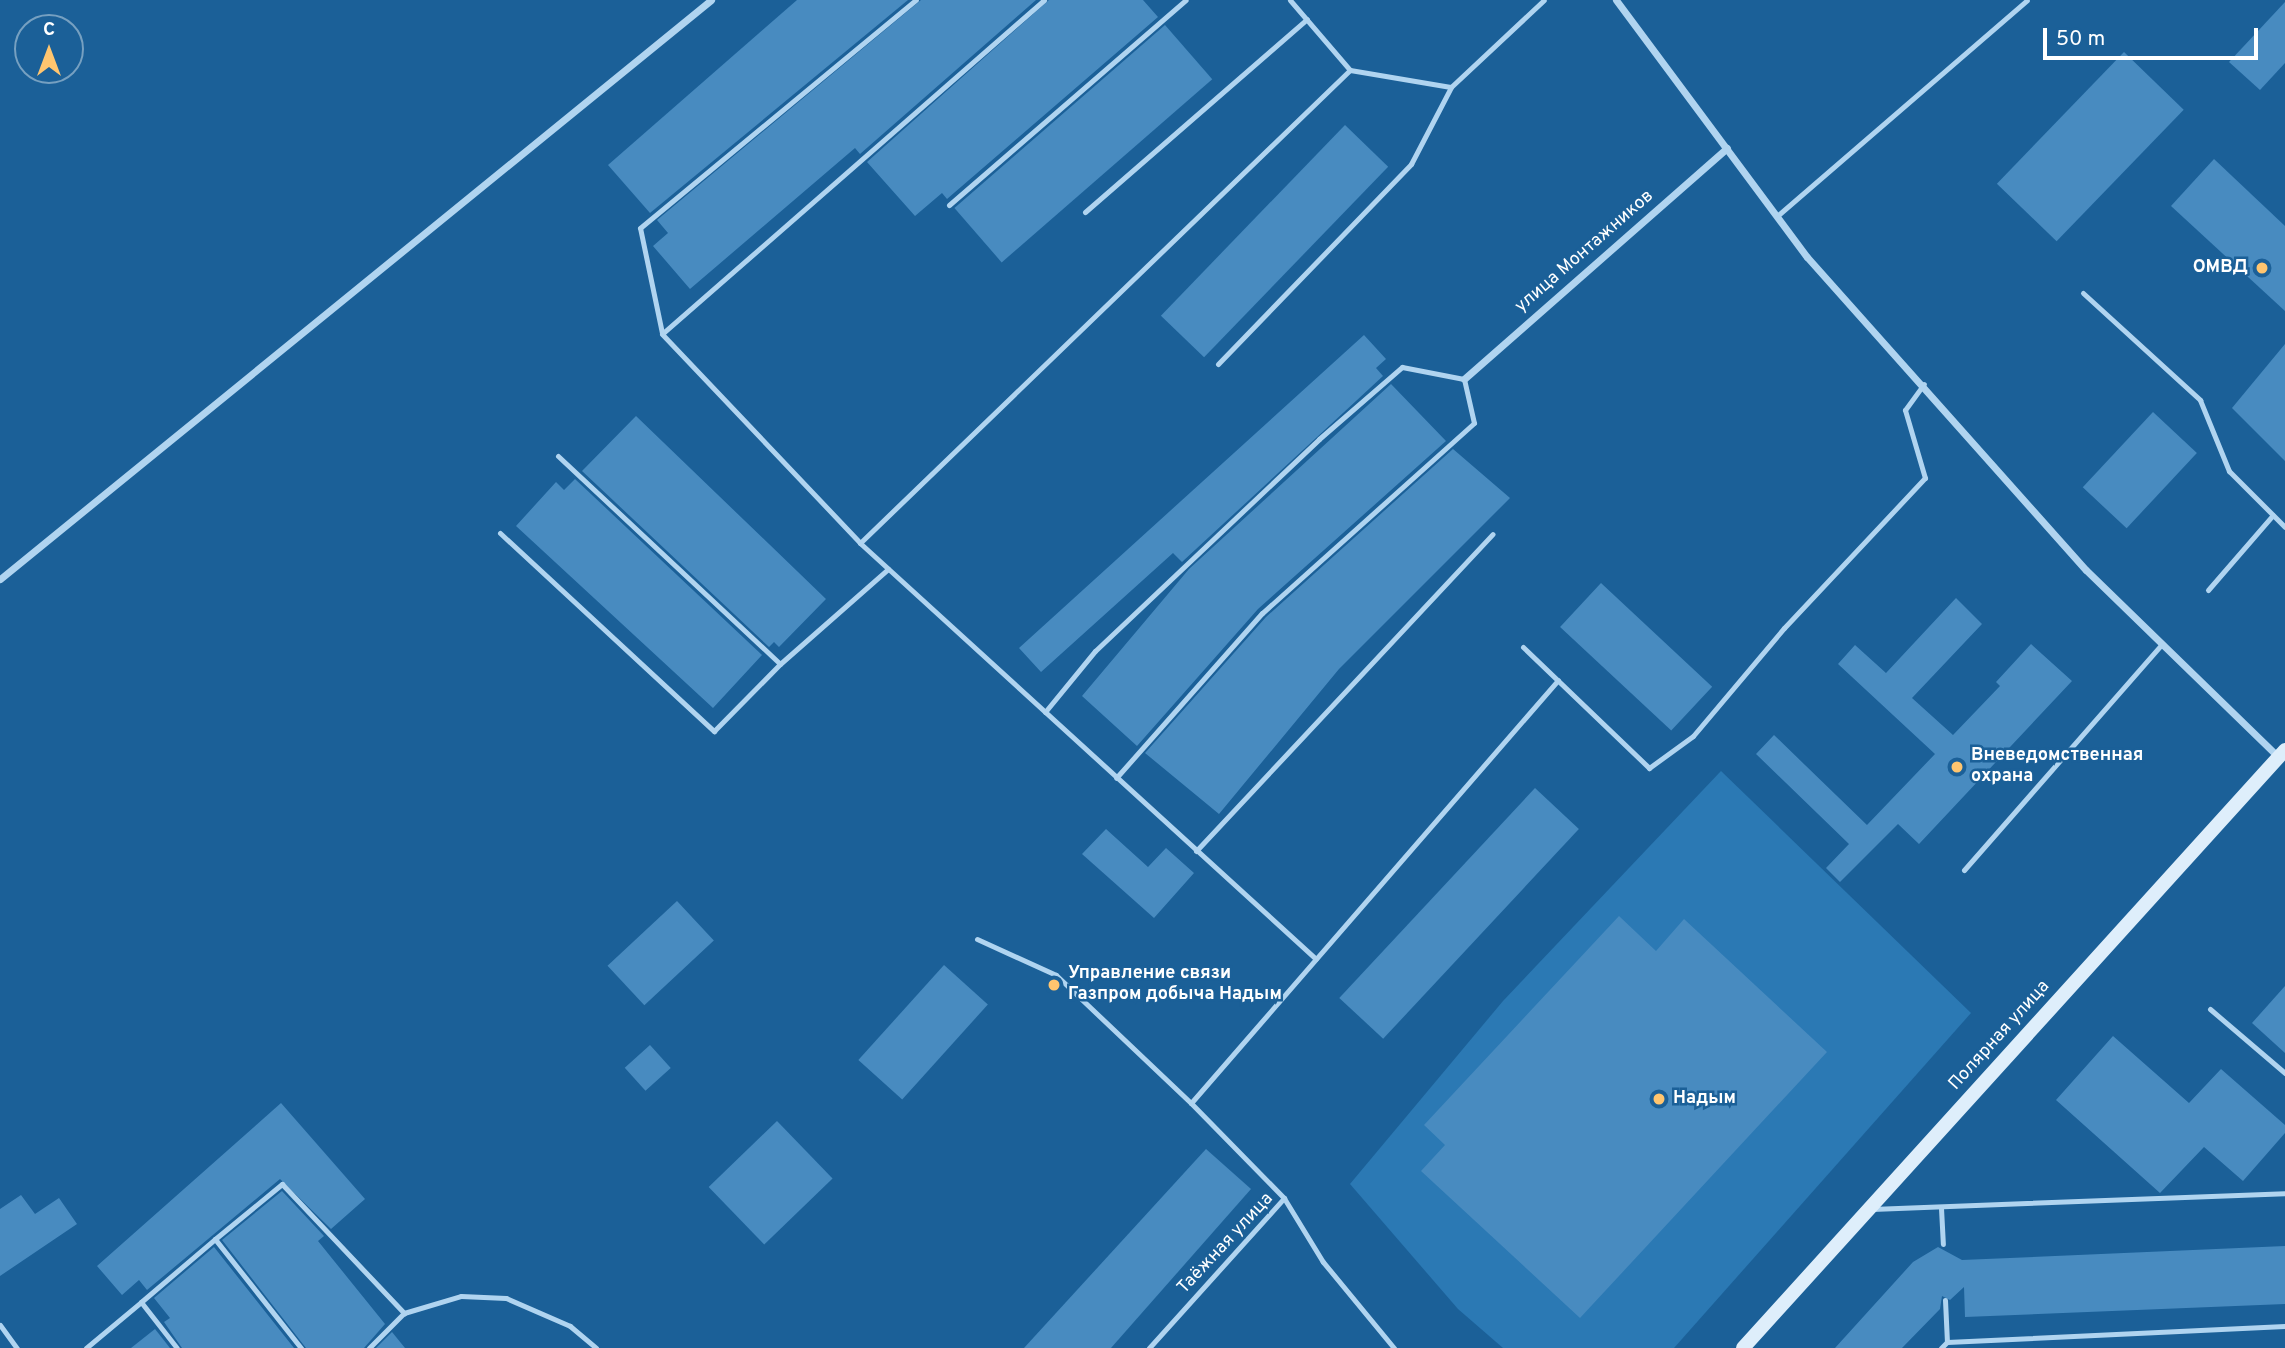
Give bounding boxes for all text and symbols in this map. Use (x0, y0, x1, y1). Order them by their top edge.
north arrow (14, 14, 84, 84)
scale bar (2047, 14, 2262, 58)
text: С (43, 18, 55, 42)
text: 50 m (2056, 26, 2105, 53)
street label: улица Монтажников (1511, 186, 1659, 318)
place label: ОМВД (2193, 257, 2248, 279)
marker: ОМВД (2254, 260, 2270, 276)
place label: Вневедомственная охрана (1971, 746, 2143, 788)
marker: Вневедомственная охрана (1949, 759, 1965, 775)
place label: Управление связи Газпром добыча Надым (1068, 964, 1282, 1006)
marker: Управление связи Газпром добыча Надым (1046, 977, 1062, 993)
street label: Полярная улица (1945, 977, 2055, 1095)
place label: Надым (1673, 1088, 1736, 1110)
marker: Надым (1651, 1091, 1667, 1107)
street label: Таёжная улица (1174, 1189, 1278, 1299)

